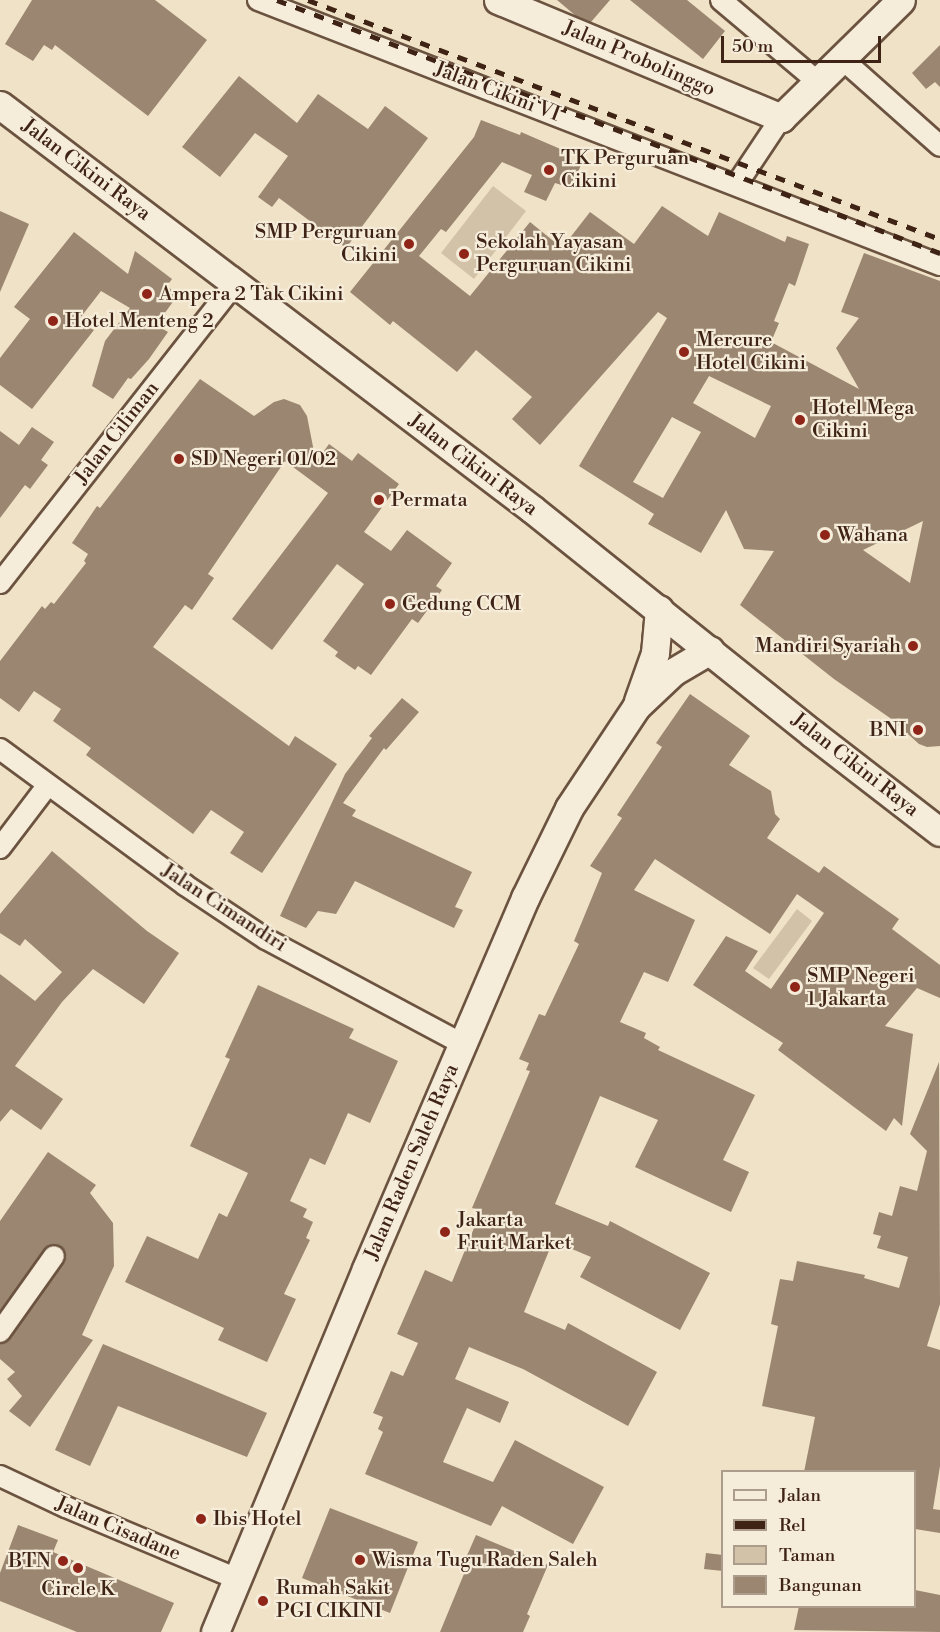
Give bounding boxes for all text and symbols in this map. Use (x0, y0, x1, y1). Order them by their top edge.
street label: Jalan Probolinggo (559, 16, 719, 102)
scale bar (724, 24, 884, 62)
text: 50 m (732, 35, 773, 58)
street label: Jalan Cikini VI (431, 57, 563, 127)
street label: Jalan Cikini Raya (17, 114, 155, 226)
place label: TK Perguruan Cikini (561, 146, 689, 193)
marker: TK Perguruan Cikini (542, 163, 556, 177)
place label: SMP Perguruan Cikini (255, 220, 397, 267)
place label: Sekolah Yayasan Perguruan Cikini (476, 231, 631, 278)
marker: SMP Perguruan Cikini (402, 237, 416, 251)
marker: Sekolah Yayasan Perguruan Cikini (457, 247, 471, 261)
place label: Ampera 2 Tak Cikini (159, 282, 344, 306)
marker: Ampera 2 Tak Cikini (140, 287, 154, 301)
place label: Hotel Menteng 2 (65, 309, 214, 333)
marker: Hotel Menteng 2 (46, 314, 60, 328)
place label: Mercure Hotel Cikini (696, 328, 806, 375)
marker: Mercure Hotel Cikini (677, 345, 691, 359)
street label: Jalan Ciliman (70, 377, 164, 489)
place label: Hotel Mega Cikini (812, 396, 914, 443)
street label: Jalan Cikini Raya (404, 409, 542, 521)
marker: Hotel Mega Cikini (793, 413, 807, 427)
place label: SD Negeri 01/02 (191, 447, 336, 471)
marker: SD Negeri 01/02 (172, 452, 186, 466)
place label: Permata (391, 488, 468, 512)
marker: Permata (372, 493, 386, 507)
place label: Wahana (837, 523, 908, 547)
marker: Wahana (818, 528, 832, 542)
place label: Gedung CCM (402, 592, 521, 616)
marker: Gedung CCM (383, 597, 397, 611)
place label: Mandiri Syariah (755, 634, 901, 658)
marker: Mandiri Syariah (906, 639, 920, 653)
street label: Jalan Cikini Raya (787, 708, 923, 822)
place label: BNI (869, 718, 906, 742)
marker: BNI (911, 723, 925, 737)
street label: Jalan Cimandiri (157, 859, 291, 957)
place label: SMP Negeri 1 Jakarta (807, 964, 915, 1011)
marker: SMP Negeri 1 Jakarta (788, 980, 802, 994)
street label: Jalan Raden Saleh Raya (360, 1061, 464, 1263)
place label: Jakarta Fruit Market (457, 1208, 572, 1255)
marker: Jakarta Fruit Market (438, 1225, 452, 1239)
legend (721, 1470, 916, 1608)
text: Jalan (779, 1484, 821, 1507)
street label: Jalan Cisadane (52, 1492, 184, 1566)
place label: Ibis Hotel (213, 1507, 301, 1531)
marker: Ibis Hotel (194, 1512, 208, 1526)
text: Rel (779, 1514, 806, 1537)
text: Taman (779, 1544, 835, 1567)
place label: Wisma Tugu Raden Saleh (372, 1548, 598, 1572)
place label: BTN (8, 1549, 51, 1573)
marker: Wisma Tugu Raden Saleh (353, 1553, 367, 1567)
marker: BTN (56, 1554, 70, 1568)
marker: Circle K (71, 1561, 85, 1575)
text: Bangunan (779, 1574, 862, 1597)
place label: Circle K (41, 1577, 115, 1601)
place label: Rumah Sakit PGI CIKINI (276, 1577, 390, 1624)
marker: Rumah Sakit PGI CIKINI (254, 1592, 272, 1610)

